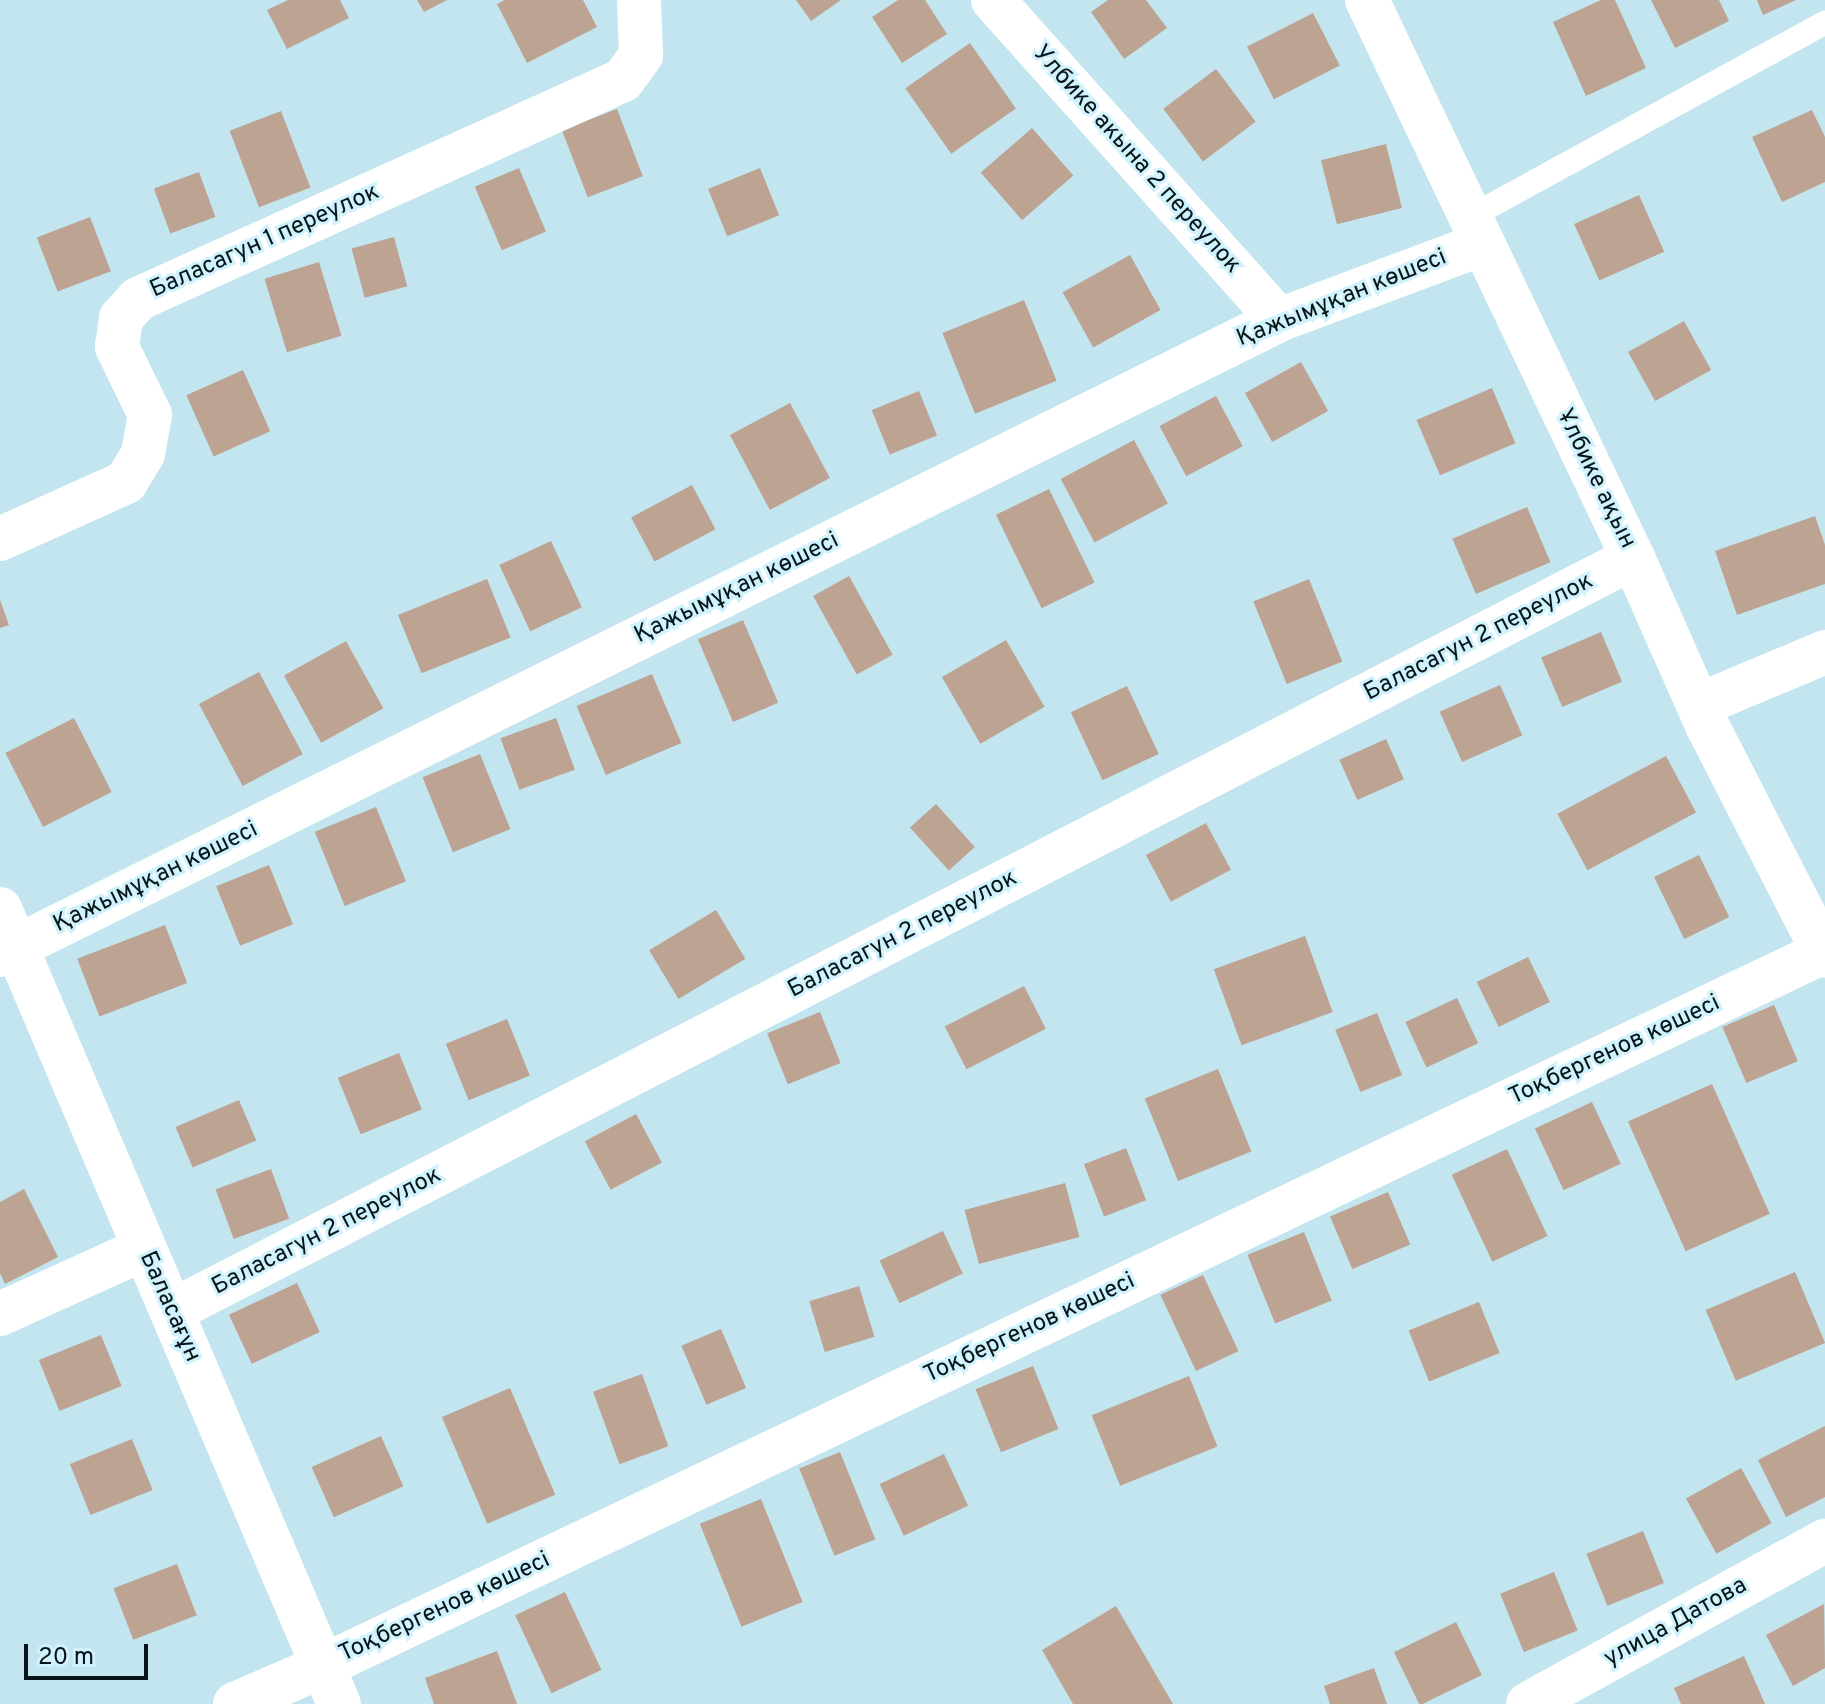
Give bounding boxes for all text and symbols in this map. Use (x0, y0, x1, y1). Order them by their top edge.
street label: Улбике акына 2 переулок (1026, 40, 1246, 280)
street label: Баласагун 1 переулок (146, 178, 384, 306)
street label: Қажымұқан көшесі (1233, 244, 1451, 354)
street label: Ұлбике ақын (1549, 404, 1641, 554)
street label: Қажымұқан көшесі (630, 527, 844, 651)
street label: Баласагун 2 переулок (1360, 568, 1598, 708)
street label: Қажымұқан көшесі (49, 816, 263, 940)
street label: Баласагун 2 переулок (784, 865, 1022, 1005)
street label: Тоқбергенов көшесі (1505, 990, 1725, 1112)
street label: Баласагун 2 переулок (208, 1162, 446, 1302)
street label: Баласағұн (132, 1247, 206, 1367)
street label: Тоқбергенов көшесі (920, 1268, 1140, 1390)
street label: Тоқбергенов көшесі (335, 1547, 555, 1669)
street label: улица Датова (1600, 1572, 1752, 1674)
scale bar (28, 1628, 152, 1678)
text: 20 m (38, 1643, 94, 1673)

